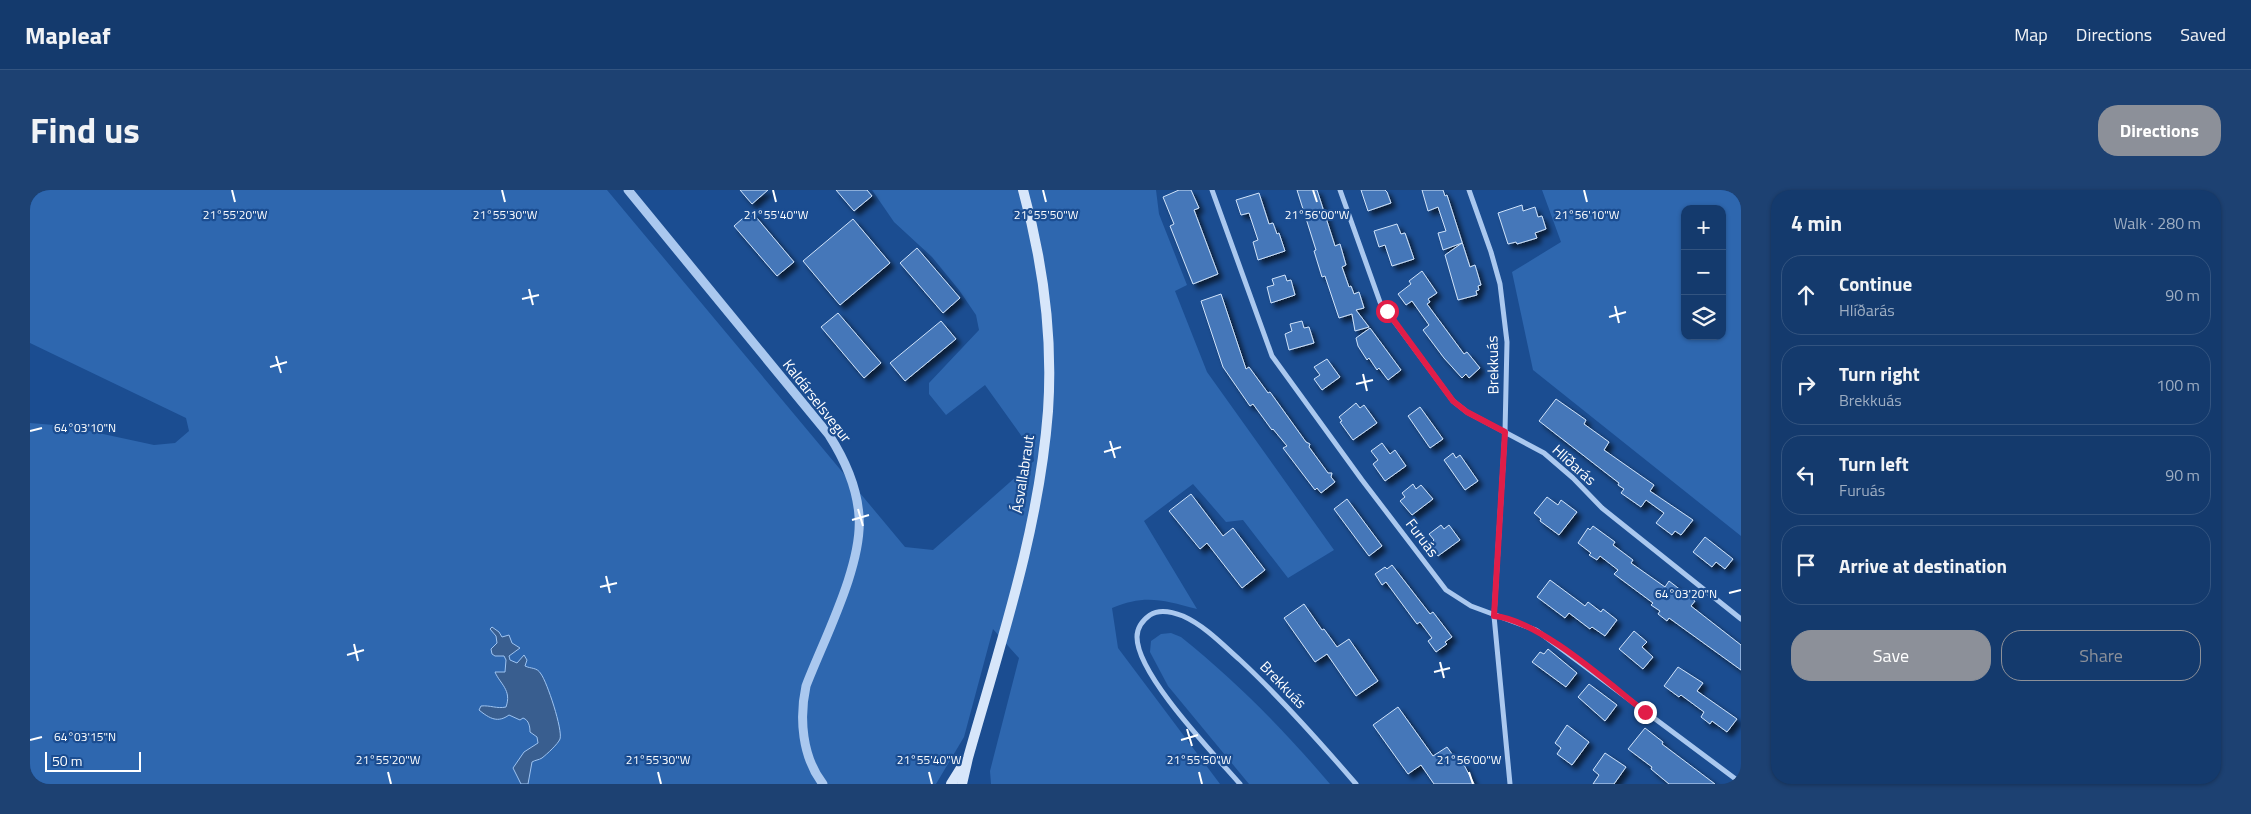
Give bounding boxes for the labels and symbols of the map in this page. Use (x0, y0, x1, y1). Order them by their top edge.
text: 21°55'20"W (203, 205, 268, 224)
text: 21°55'30"W (473, 205, 538, 224)
text: 21°55'40"W (744, 205, 809, 224)
text: 21°55'50"W (1014, 205, 1079, 224)
text: 21°56'00"W (1285, 205, 1350, 224)
text: 21°56'10"W (1555, 205, 1620, 224)
route start (1376, 300, 1399, 323)
street label: Brekkuás (1480, 335, 1505, 395)
street label: Kaldárselsvegur (777, 354, 857, 447)
text: 64°03'10"N (54, 418, 116, 437)
street label: Ásvallabraut (1005, 433, 1040, 515)
street label: Hlíðarás (1547, 439, 1601, 491)
street label: Furuás (1400, 514, 1445, 562)
text: 64°03'20"N (1655, 584, 1717, 603)
street label: Brekkuás (1255, 656, 1312, 714)
route end (1634, 701, 1657, 724)
text: 64°03'15"N (54, 727, 116, 746)
scale bar (45, 749, 141, 772)
text: 21°55'20"W (356, 750, 421, 769)
text: 21°55'30"W (626, 750, 691, 769)
text: 21°55'40"W (897, 750, 962, 769)
text: 21°55'50"W (1167, 750, 1232, 769)
text: 21°56'00"W (1437, 750, 1502, 769)

